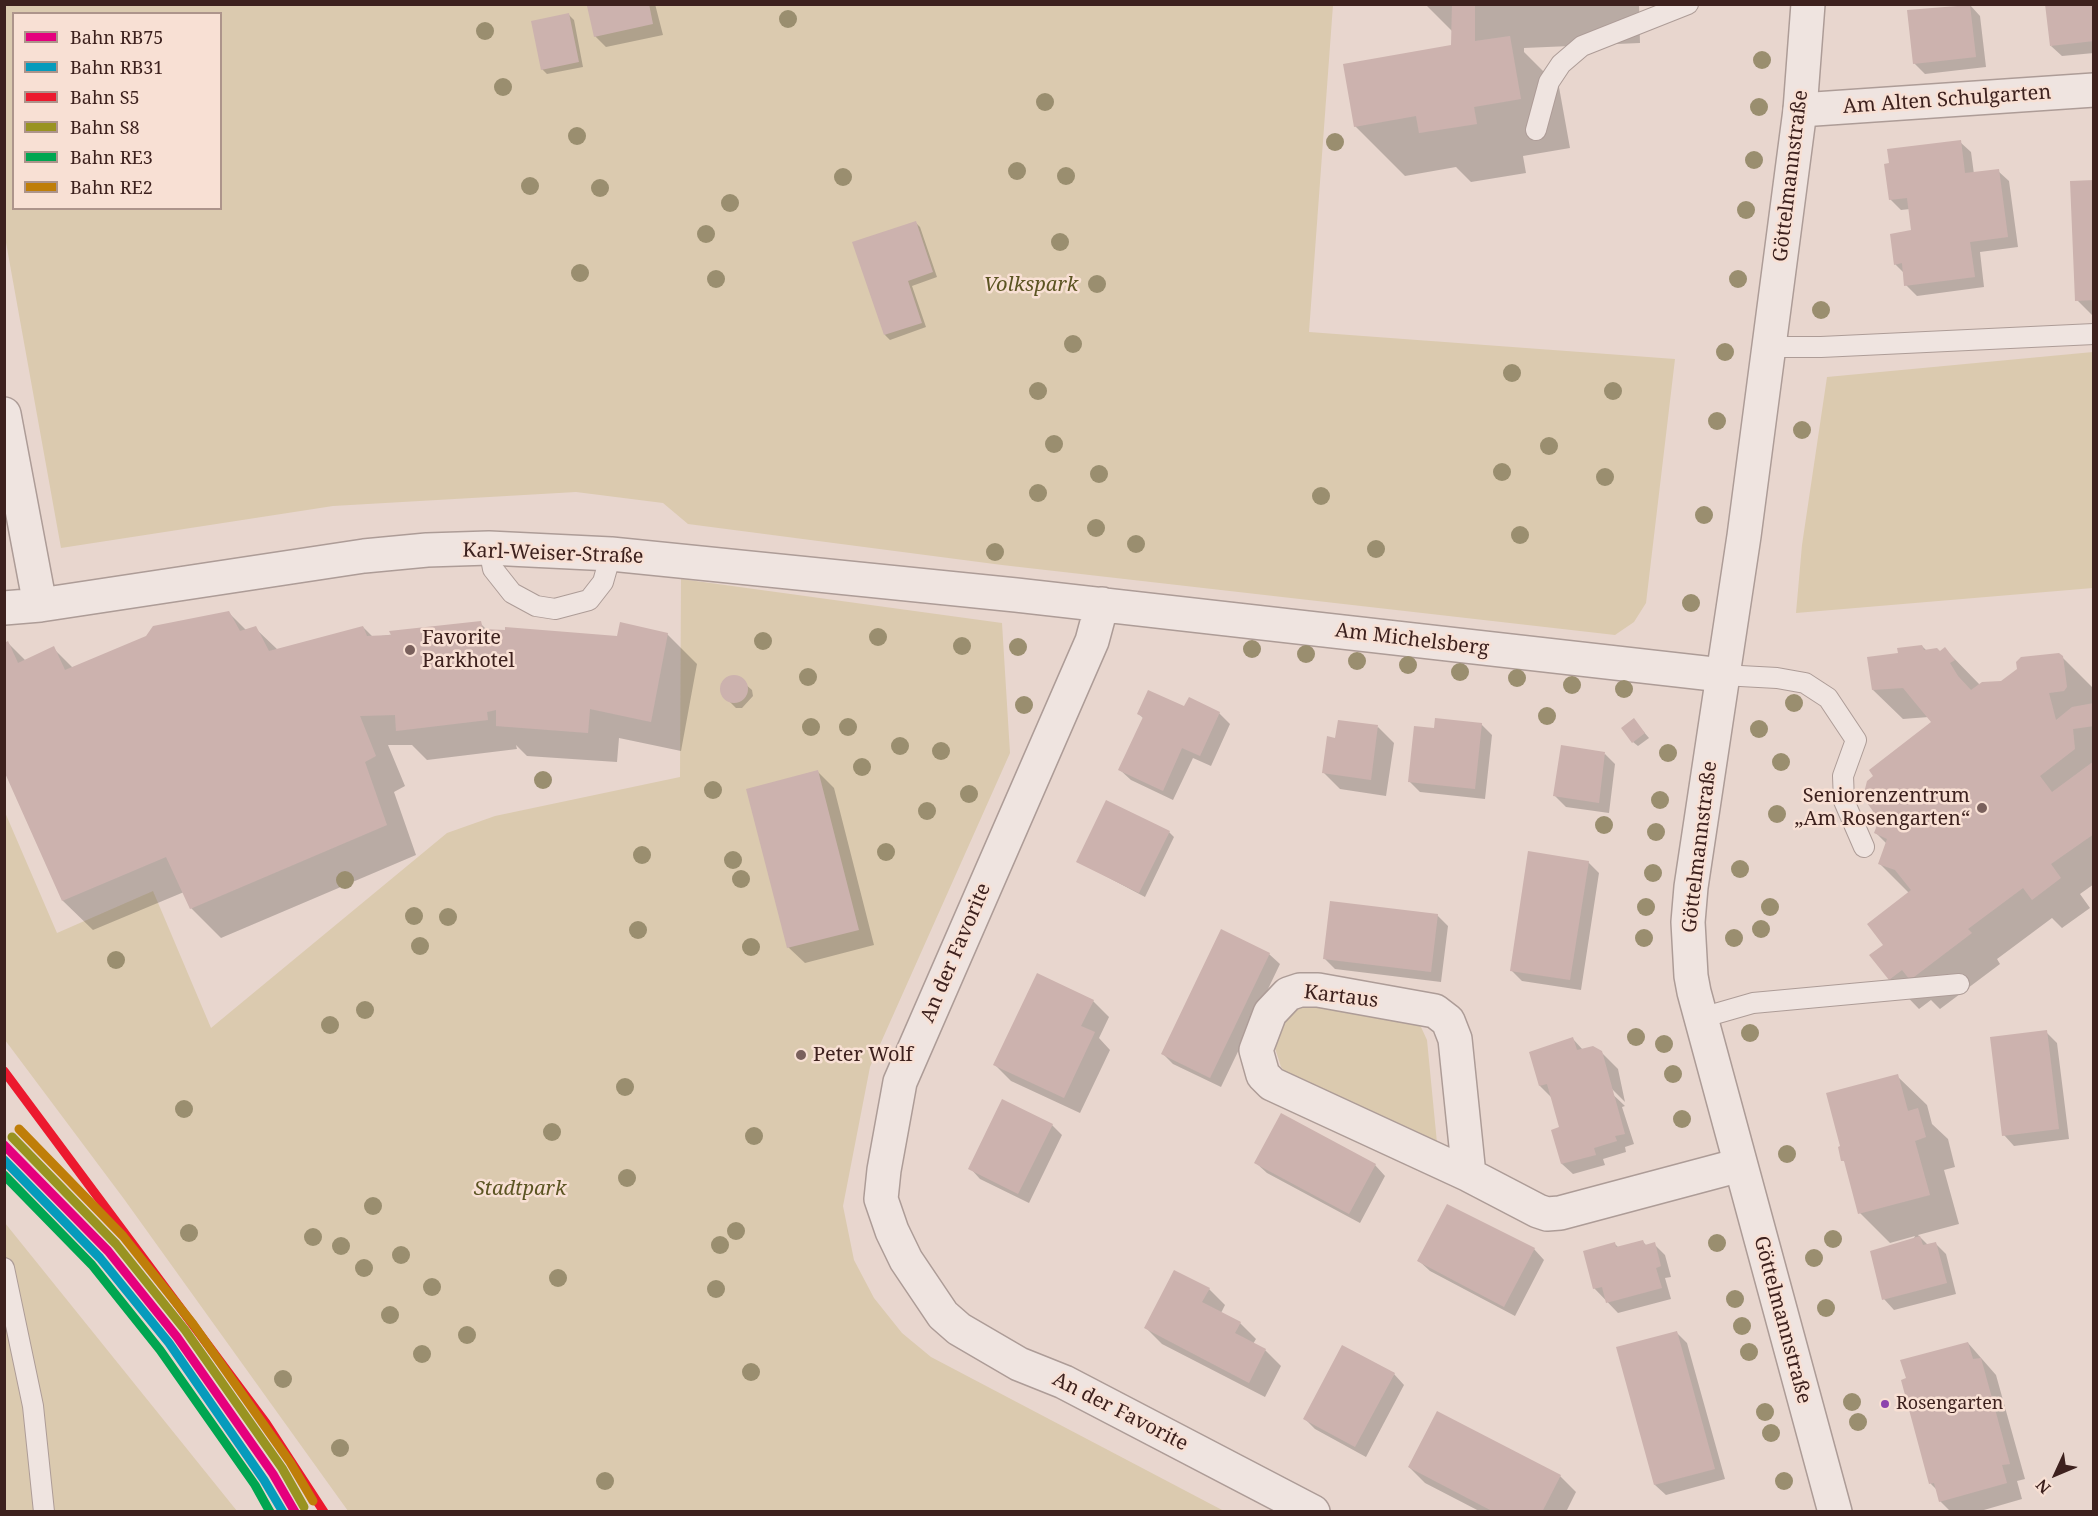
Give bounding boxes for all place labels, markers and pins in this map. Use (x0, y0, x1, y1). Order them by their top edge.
place label: Favorite Parkhotel (422, 626, 515, 673)
marker: Favorite Parkhotel (403, 643, 417, 657)
place label: Seniorenzentrum „Am Rosengarten“ (1794, 784, 1970, 831)
marker: Seniorenzentrum „Am Rosengarten“ (1975, 801, 1989, 815)
place label: Peter Wolf (813, 1043, 913, 1067)
marker: Peter Wolf (794, 1048, 808, 1062)
place label: Rosengarten (1896, 1393, 2003, 1415)
marker: Rosengarten (1879, 1398, 1891, 1410)

